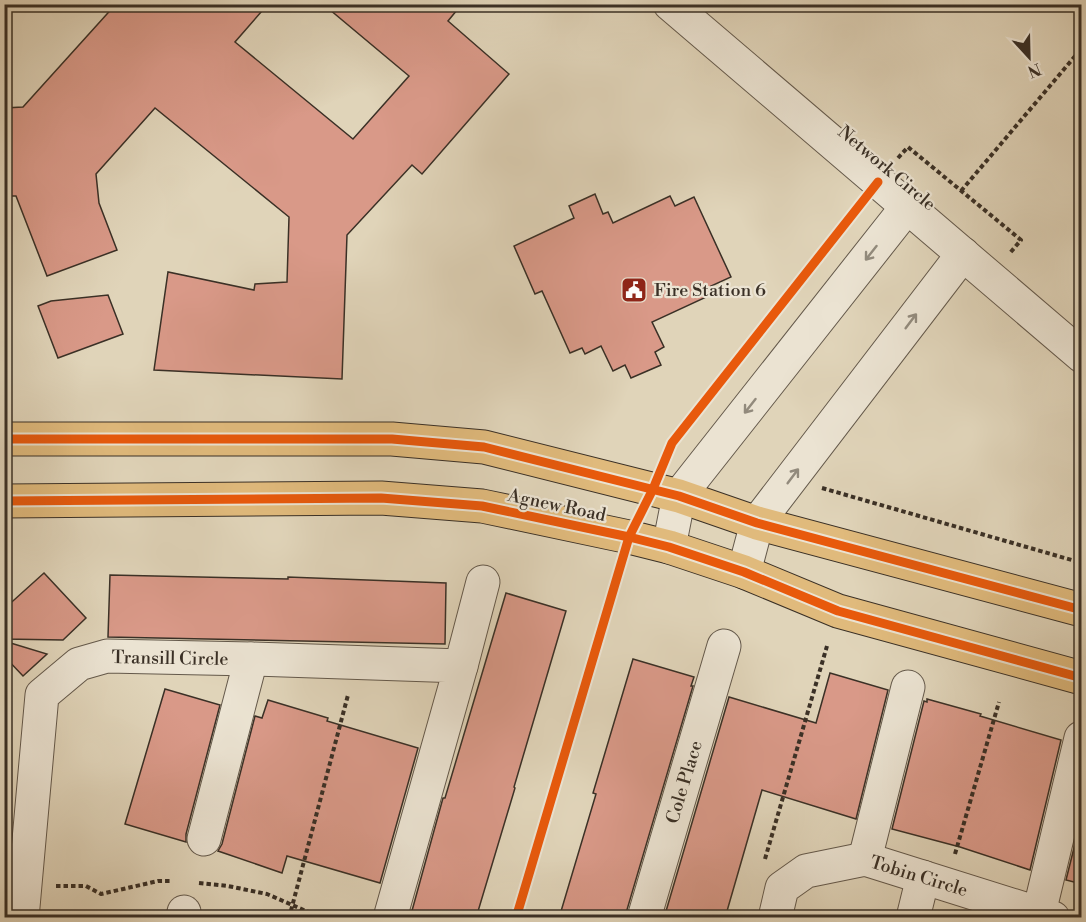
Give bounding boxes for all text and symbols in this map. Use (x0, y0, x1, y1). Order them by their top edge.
north arrow (999, 27, 1059, 87)
text: N (1024, 58, 1044, 82)
street label: Network Circle (833, 121, 940, 216)
one-way arrow (864, 245, 877, 261)
public building icon: Fire Station 6 (619, 275, 649, 305)
place label: Fire Station 6 (654, 279, 766, 302)
one-way arrow (905, 314, 918, 330)
one-way arrow (743, 398, 756, 414)
one-way arrow (786, 469, 799, 485)
street label: Agnew Road (505, 484, 609, 527)
street label: Transill Circle (111, 646, 229, 671)
street label: Cole Place (661, 738, 708, 826)
street label: Tobin Circle (867, 851, 971, 902)

